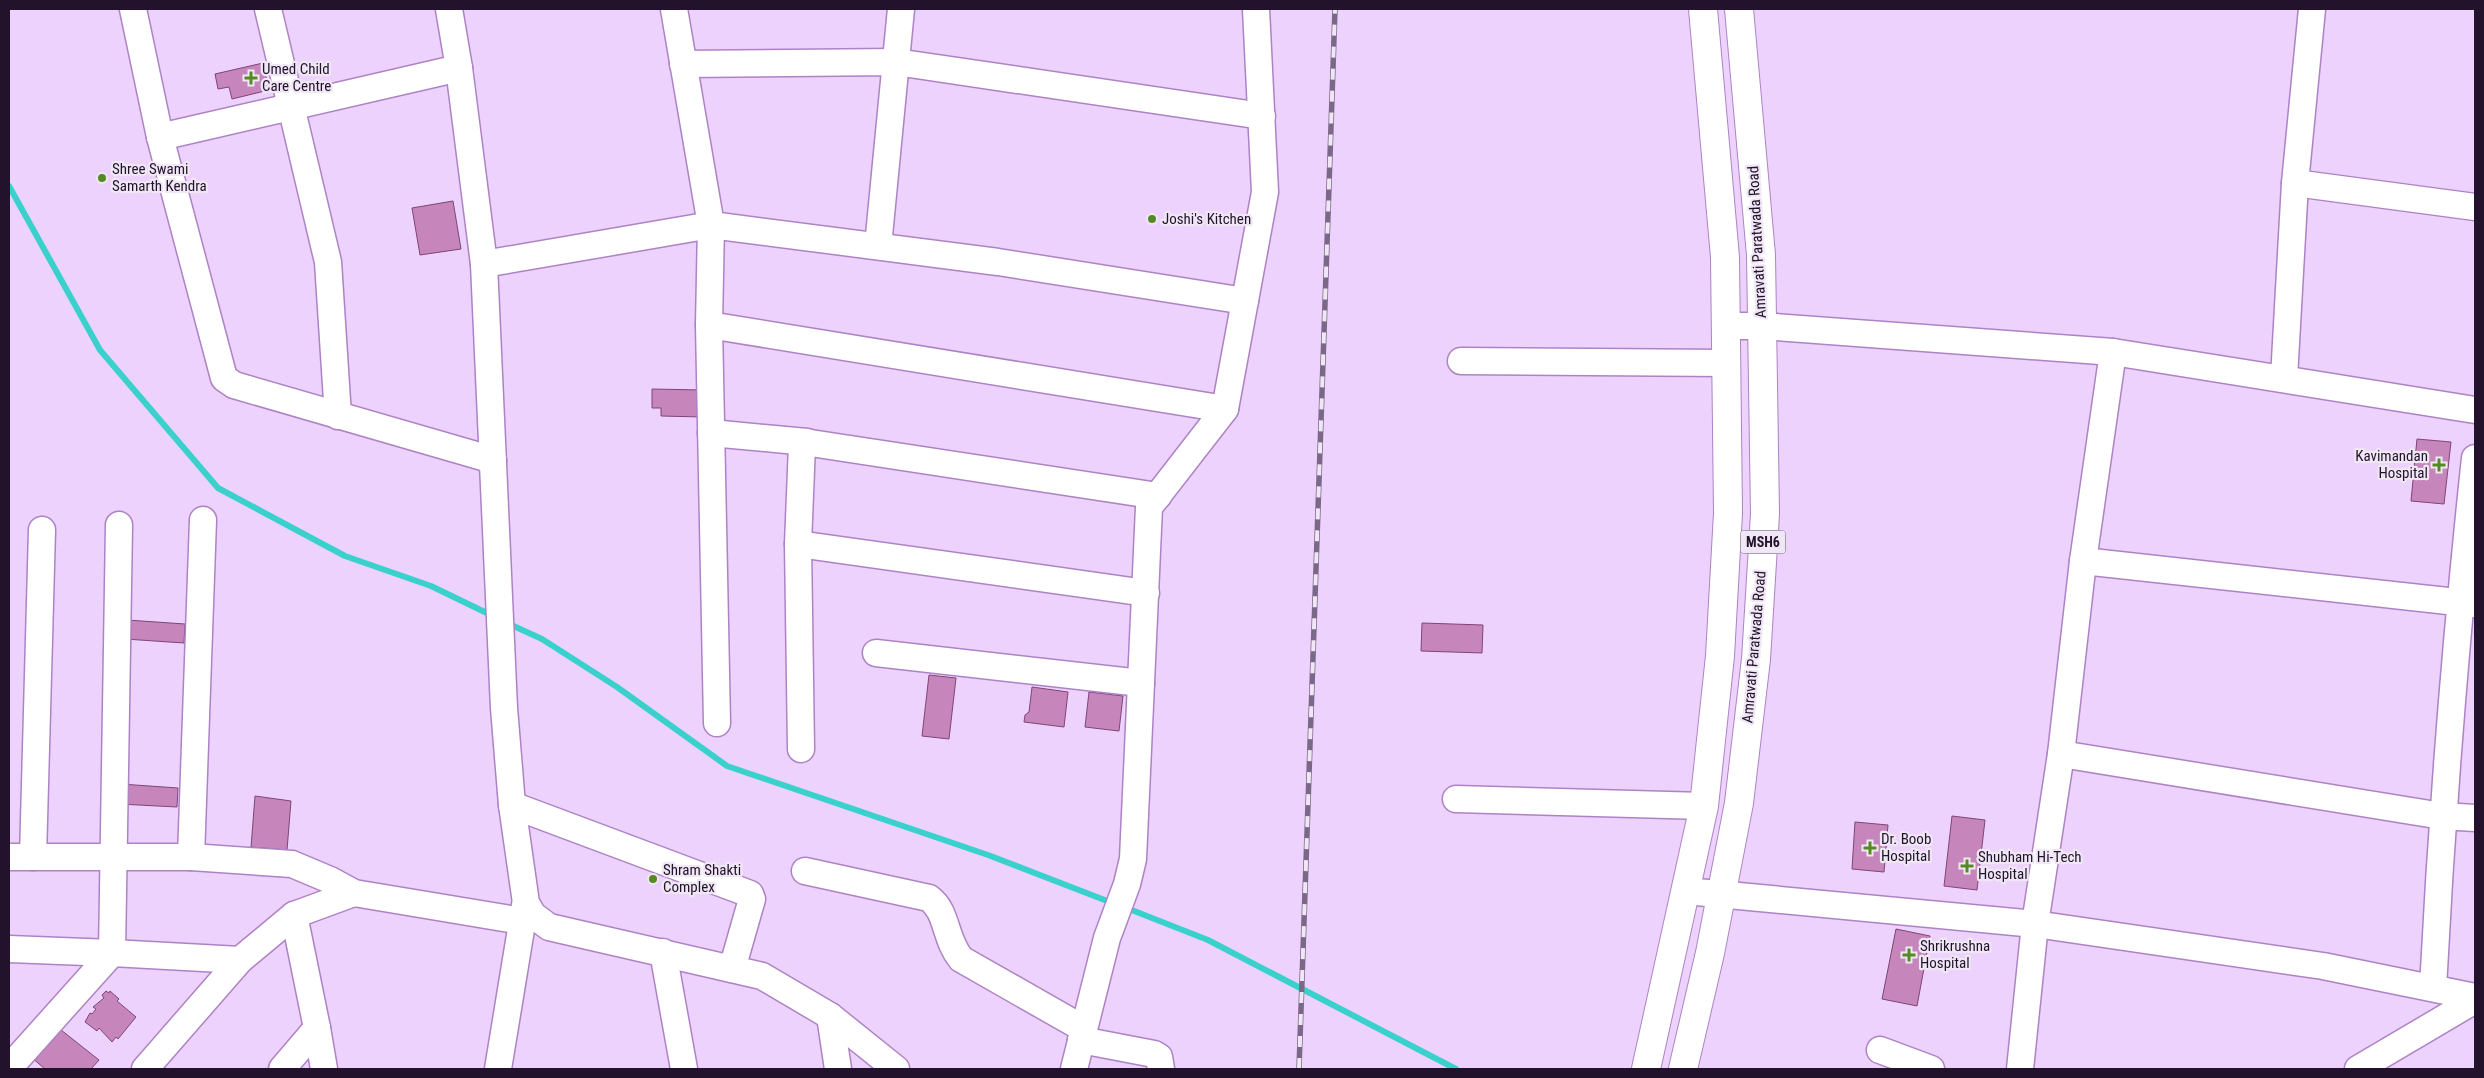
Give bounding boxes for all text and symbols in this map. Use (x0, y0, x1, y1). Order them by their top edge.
place label: Umed Child Care Centre (262, 60, 331, 95)
marker: Umed Child Care Centre (244, 71, 258, 85)
place label: Shree Swami Samarth Kendra (112, 160, 207, 195)
street label: Amravati Paratwada Road (1744, 165, 1770, 319)
marker: Shree Swami Samarth Kendra (96, 172, 108, 184)
place label: Joshi's Kitchen (1162, 210, 1251, 228)
marker: Joshi's Kitchen (1146, 213, 1158, 225)
place label: Kavimandan Hospital (2355, 447, 2428, 482)
marker: Kavimandan Hospital (2432, 458, 2446, 472)
road number: MSH6 (1740, 530, 1786, 554)
street label: Amravati Paratwada Road (1738, 570, 1770, 724)
place label: Dr. Boob Hospital (1881, 830, 1931, 865)
marker: Dr. Boob Hospital (1863, 841, 1877, 855)
place label: Shubham Hi-Tech Hospital (1978, 848, 2082, 883)
marker: Shubham Hi-Tech Hospital (1960, 859, 1974, 873)
place label: Shram Shakti Complex (663, 861, 741, 896)
marker: Shram Shakti Complex (647, 873, 659, 885)
place label: Shrikrushna Hospital (1920, 937, 1990, 972)
marker: Shrikrushna Hospital (1902, 948, 1916, 962)

